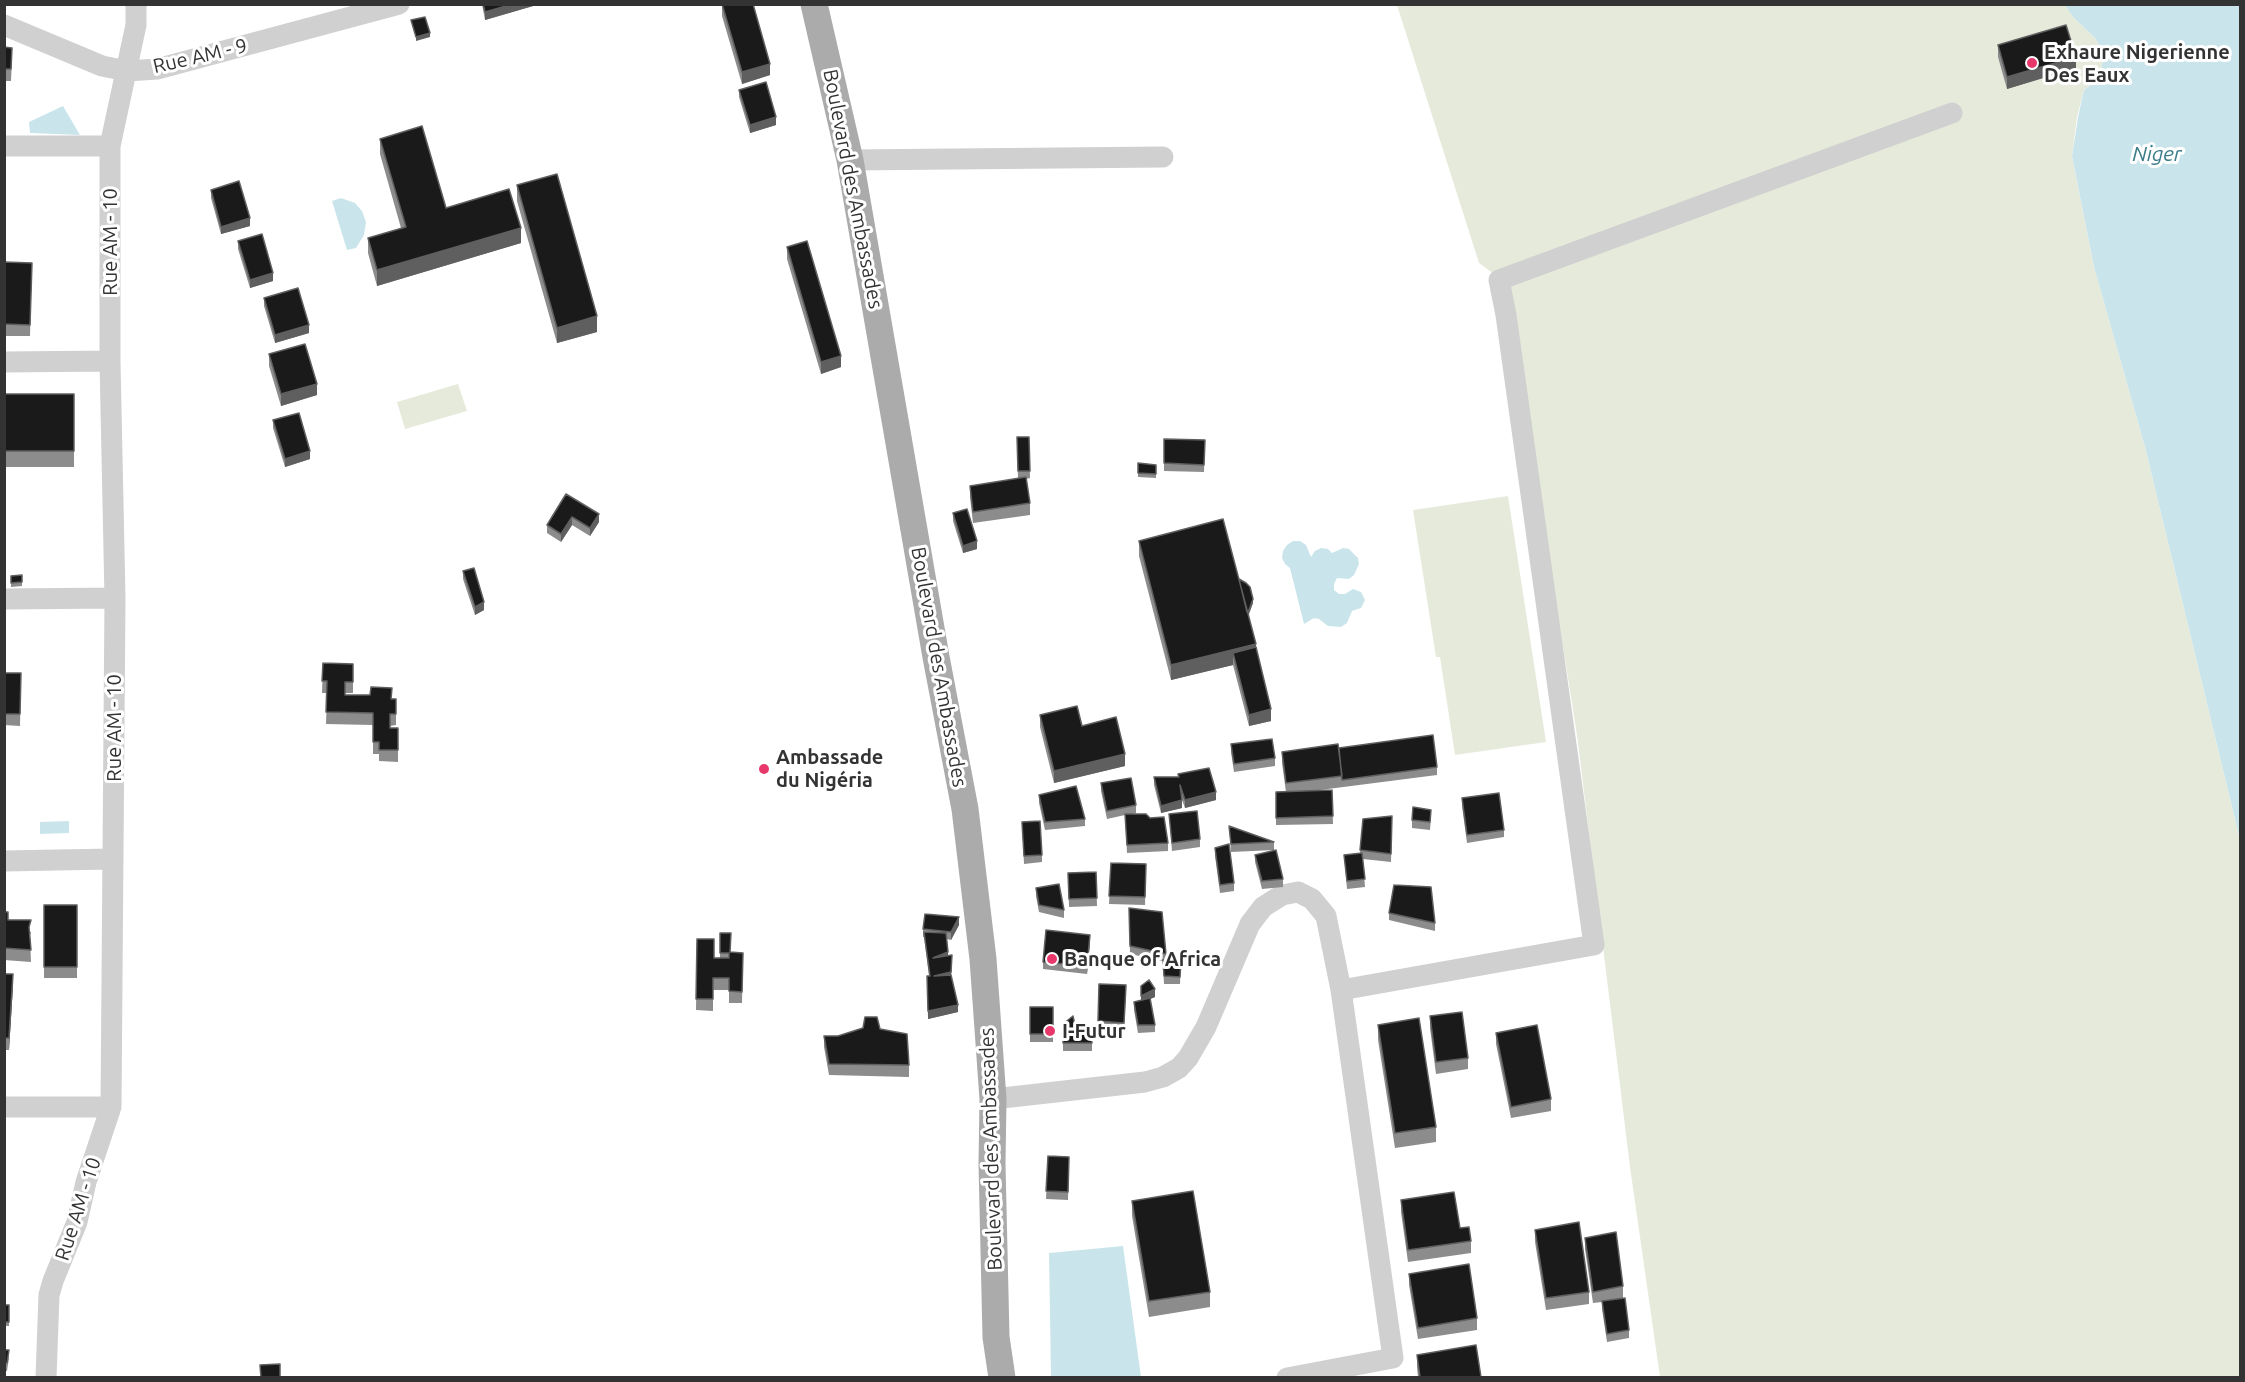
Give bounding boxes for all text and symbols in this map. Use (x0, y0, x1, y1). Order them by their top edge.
street label: Rue AM - 9 (150, 33, 250, 79)
place label: Exhaure Nigerienne Des Eaux (2044, 40, 2230, 87)
marker: Exhaure Nigerienne Des Eaux (2025, 56, 2039, 70)
street label: Boulevard des Ambassades (818, 67, 888, 311)
water label: Niger (2132, 141, 2182, 167)
street label: Rue AM - 10 (98, 188, 122, 296)
street label: Boulevard des Ambassades (906, 545, 972, 789)
street label: Rue AM - 10 (102, 674, 126, 782)
place label: Ambassade du Nigéria (776, 745, 883, 792)
marker: Ambassade du Nigéria (757, 762, 771, 776)
place label: Banque of Africa (1064, 947, 1221, 971)
marker: Banque of Africa (1045, 952, 1059, 966)
place label: I-Futur (1062, 1019, 1126, 1043)
marker: I-Futur (1043, 1024, 1057, 1038)
street label: Boulevard des Ambassades (975, 1027, 1007, 1271)
street label: Rue AM - 10 (50, 1154, 106, 1264)

